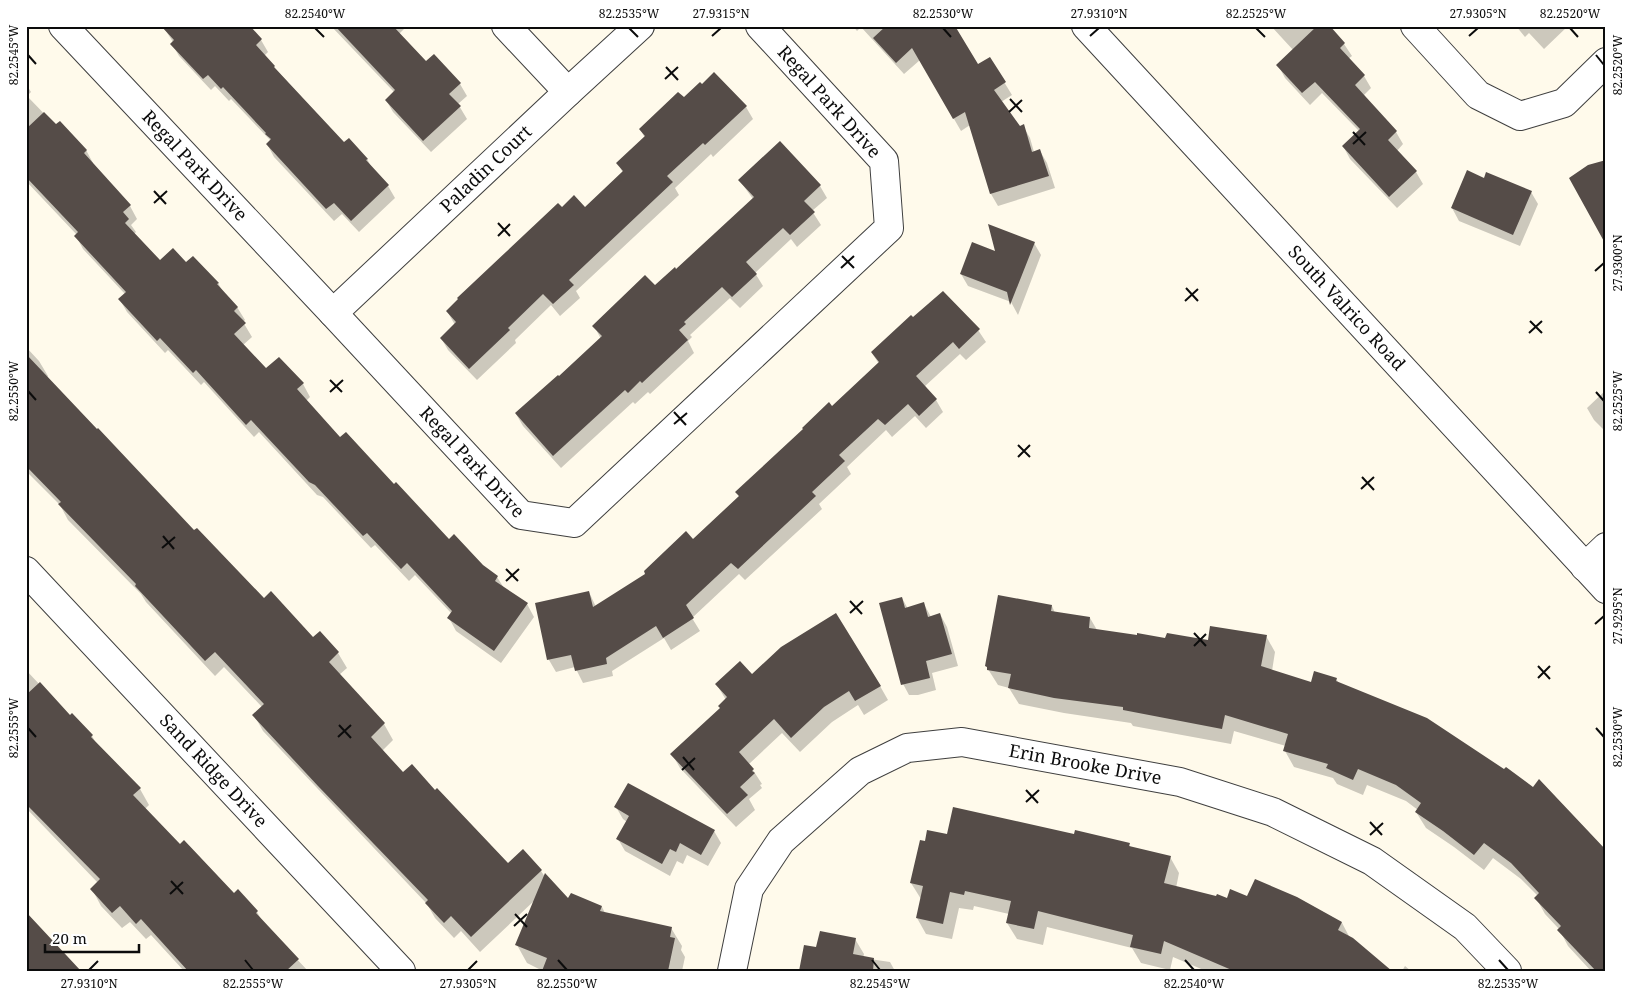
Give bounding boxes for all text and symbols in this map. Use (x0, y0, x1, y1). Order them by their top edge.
text: 82.2540°W (285, 5, 346, 22)
text: 82.2535°W (599, 5, 660, 22)
text: 27.9315°N (692, 5, 750, 22)
text: 82.2530°W (913, 5, 974, 22)
text: 27.9310°N (1070, 5, 1128, 22)
text: 82.2525°W (1226, 5, 1287, 22)
text: 27.9305°N (1449, 5, 1507, 22)
text: 82.2520°W (1540, 5, 1601, 22)
text: 82.2545°W (5, 24, 22, 85)
text: 82.2520°W (1609, 34, 1626, 95)
street label: Regal Park Drive (773, 40, 887, 163)
street label: Regal Park Drive (137, 105, 253, 226)
street label: Paladin Court (434, 119, 536, 217)
text: 27.9300°N (1609, 234, 1626, 292)
street label: South Valrico Road (1283, 240, 1411, 375)
text: 82.2550°W (5, 360, 22, 421)
text: 82.2525°W (1609, 370, 1626, 431)
street label: Regal Park Drive (415, 401, 530, 522)
text: 27.9295°N (1609, 587, 1626, 645)
text: 82.2555°W (5, 697, 22, 758)
text: 82.2530°W (1609, 706, 1626, 767)
street label: Sand Ridge Drive (155, 708, 273, 832)
street label: Erin Brooke Drive (1007, 738, 1164, 789)
scale bar (45, 922, 139, 954)
text: 20 m (52, 928, 87, 948)
text: 27.9310°N (60, 975, 118, 992)
text: 82.2555°W (223, 975, 284, 992)
text: 27.9305°N (439, 975, 497, 992)
text: 82.2550°W (537, 975, 598, 992)
text: 82.2545°W (850, 975, 911, 992)
text: 82.2540°W (1164, 975, 1225, 992)
text: 82.2535°W (1478, 975, 1539, 992)

